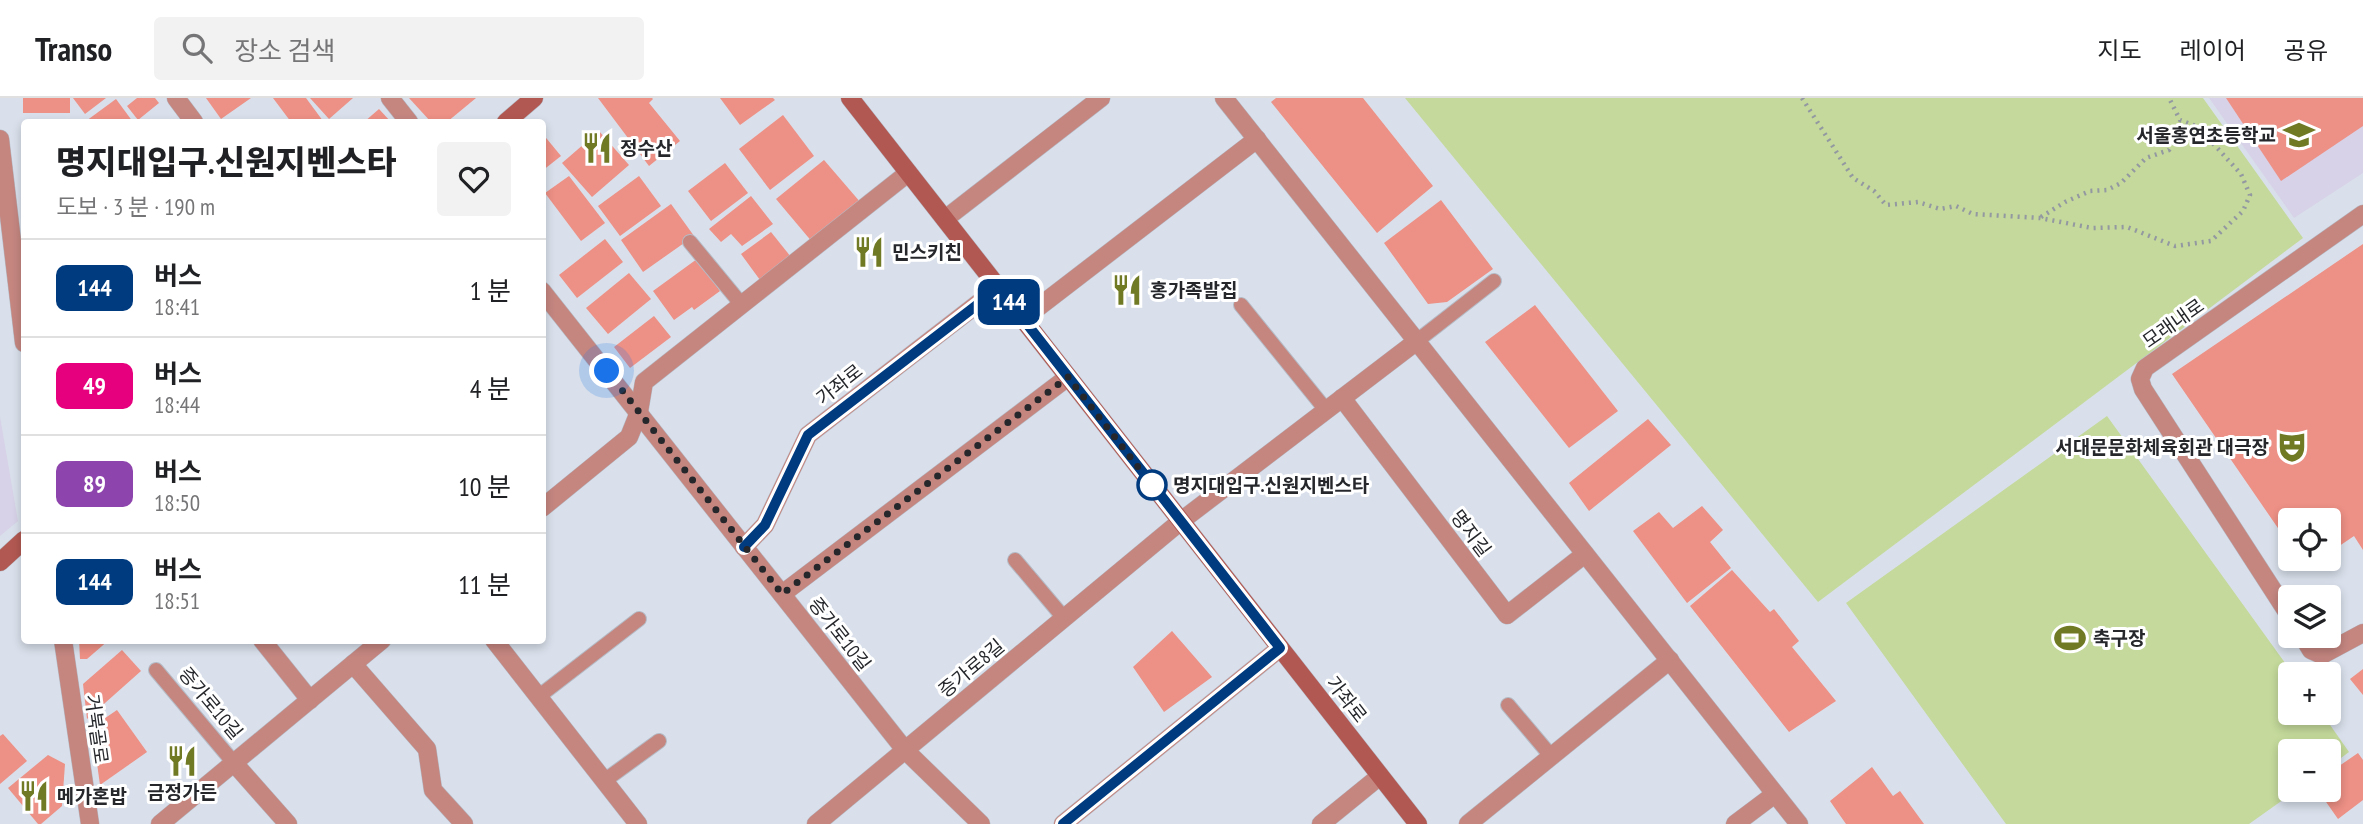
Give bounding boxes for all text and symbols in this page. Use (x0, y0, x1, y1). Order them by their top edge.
search box (154, 17, 644, 80)
text: Transo (35, 27, 112, 70)
icon: search (178, 29, 216, 67)
text: 장소 검색 (234, 34, 335, 67)
text: 지도 (2097, 35, 2142, 66)
text: 레이어 (2180, 35, 2246, 66)
text: 공유 (2284, 35, 2328, 66)
school or university icon: 서울홍연초등학교 (2282, 118, 2316, 152)
place label: 서울홍연초등학교 (2136, 123, 2276, 147)
restaurant icon: 정수산 (580, 131, 614, 165)
place label: 정수산 (620, 136, 673, 160)
text: 명지대입구.신원지벤스타 (56, 140, 397, 183)
button: heart (437, 142, 511, 216)
text: 도보 · 3 분 · 190 m (56, 192, 215, 221)
restaurant icon: 민스키친 (852, 235, 886, 269)
place label: 민스키친 (892, 240, 962, 264)
text: 버스 (154, 259, 202, 292)
text: 144 (77, 272, 112, 303)
restaurant icon: 홍가족발집 (1110, 273, 1144, 307)
text: 1 분 (470, 274, 511, 307)
place label: 홍가족발집 (1150, 278, 1237, 302)
line badge: 144 (969, 279, 1049, 325)
text: 144 (992, 286, 1026, 317)
text: 18:41 (154, 292, 200, 321)
street label: 모래내로 (2137, 293, 2209, 353)
your location (589, 353, 624, 388)
text: 버스 (154, 357, 202, 390)
street label: 가좌로 (811, 358, 867, 410)
text: 49 (83, 370, 106, 401)
text: 4 분 (470, 372, 511, 405)
text: 18:44 (154, 390, 200, 419)
theatre icon: 서대문문화체육회관 대극장 (2275, 430, 2309, 464)
place label: 서대문문화체육회관 대극장 (2055, 435, 2269, 459)
text: 버스 (154, 455, 202, 488)
text: 89 (83, 468, 106, 499)
text: 10 분 (458, 470, 511, 503)
marker: 명지대입구.신원지벤스타 (1137, 470, 1167, 500)
place label: 명지대입구.신원지벤스타 (1173, 473, 1370, 497)
text: 18:50 (154, 488, 200, 517)
street label: 명지길 (1446, 505, 1496, 561)
map controls (2278, 508, 2341, 802)
button: locate (2278, 508, 2341, 571)
text: 버스 (154, 553, 202, 586)
text: 144 (77, 566, 112, 597)
text: 11 분 (458, 568, 511, 601)
button: layers (2278, 585, 2341, 648)
text: 18:51 (154, 586, 200, 615)
street label: 증가로10길 (804, 592, 876, 676)
sports icon: 축구장 (2053, 621, 2087, 655)
place label: 축구장 (2093, 626, 2145, 650)
street label: 증가로8길 (933, 634, 1009, 702)
street label: 증가로10길 (174, 662, 248, 744)
button: + (2278, 662, 2341, 725)
street label: 가좌로 (1321, 671, 1373, 727)
street label: 거북골로 (80, 693, 114, 765)
button: − (2278, 739, 2341, 802)
restaurant icon: 금정가든 (165, 744, 199, 778)
restaurant icon: 메가혼밥 (17, 779, 51, 813)
place label: 금정가든 (147, 780, 217, 804)
place label: 메가혼밥 (57, 784, 127, 808)

